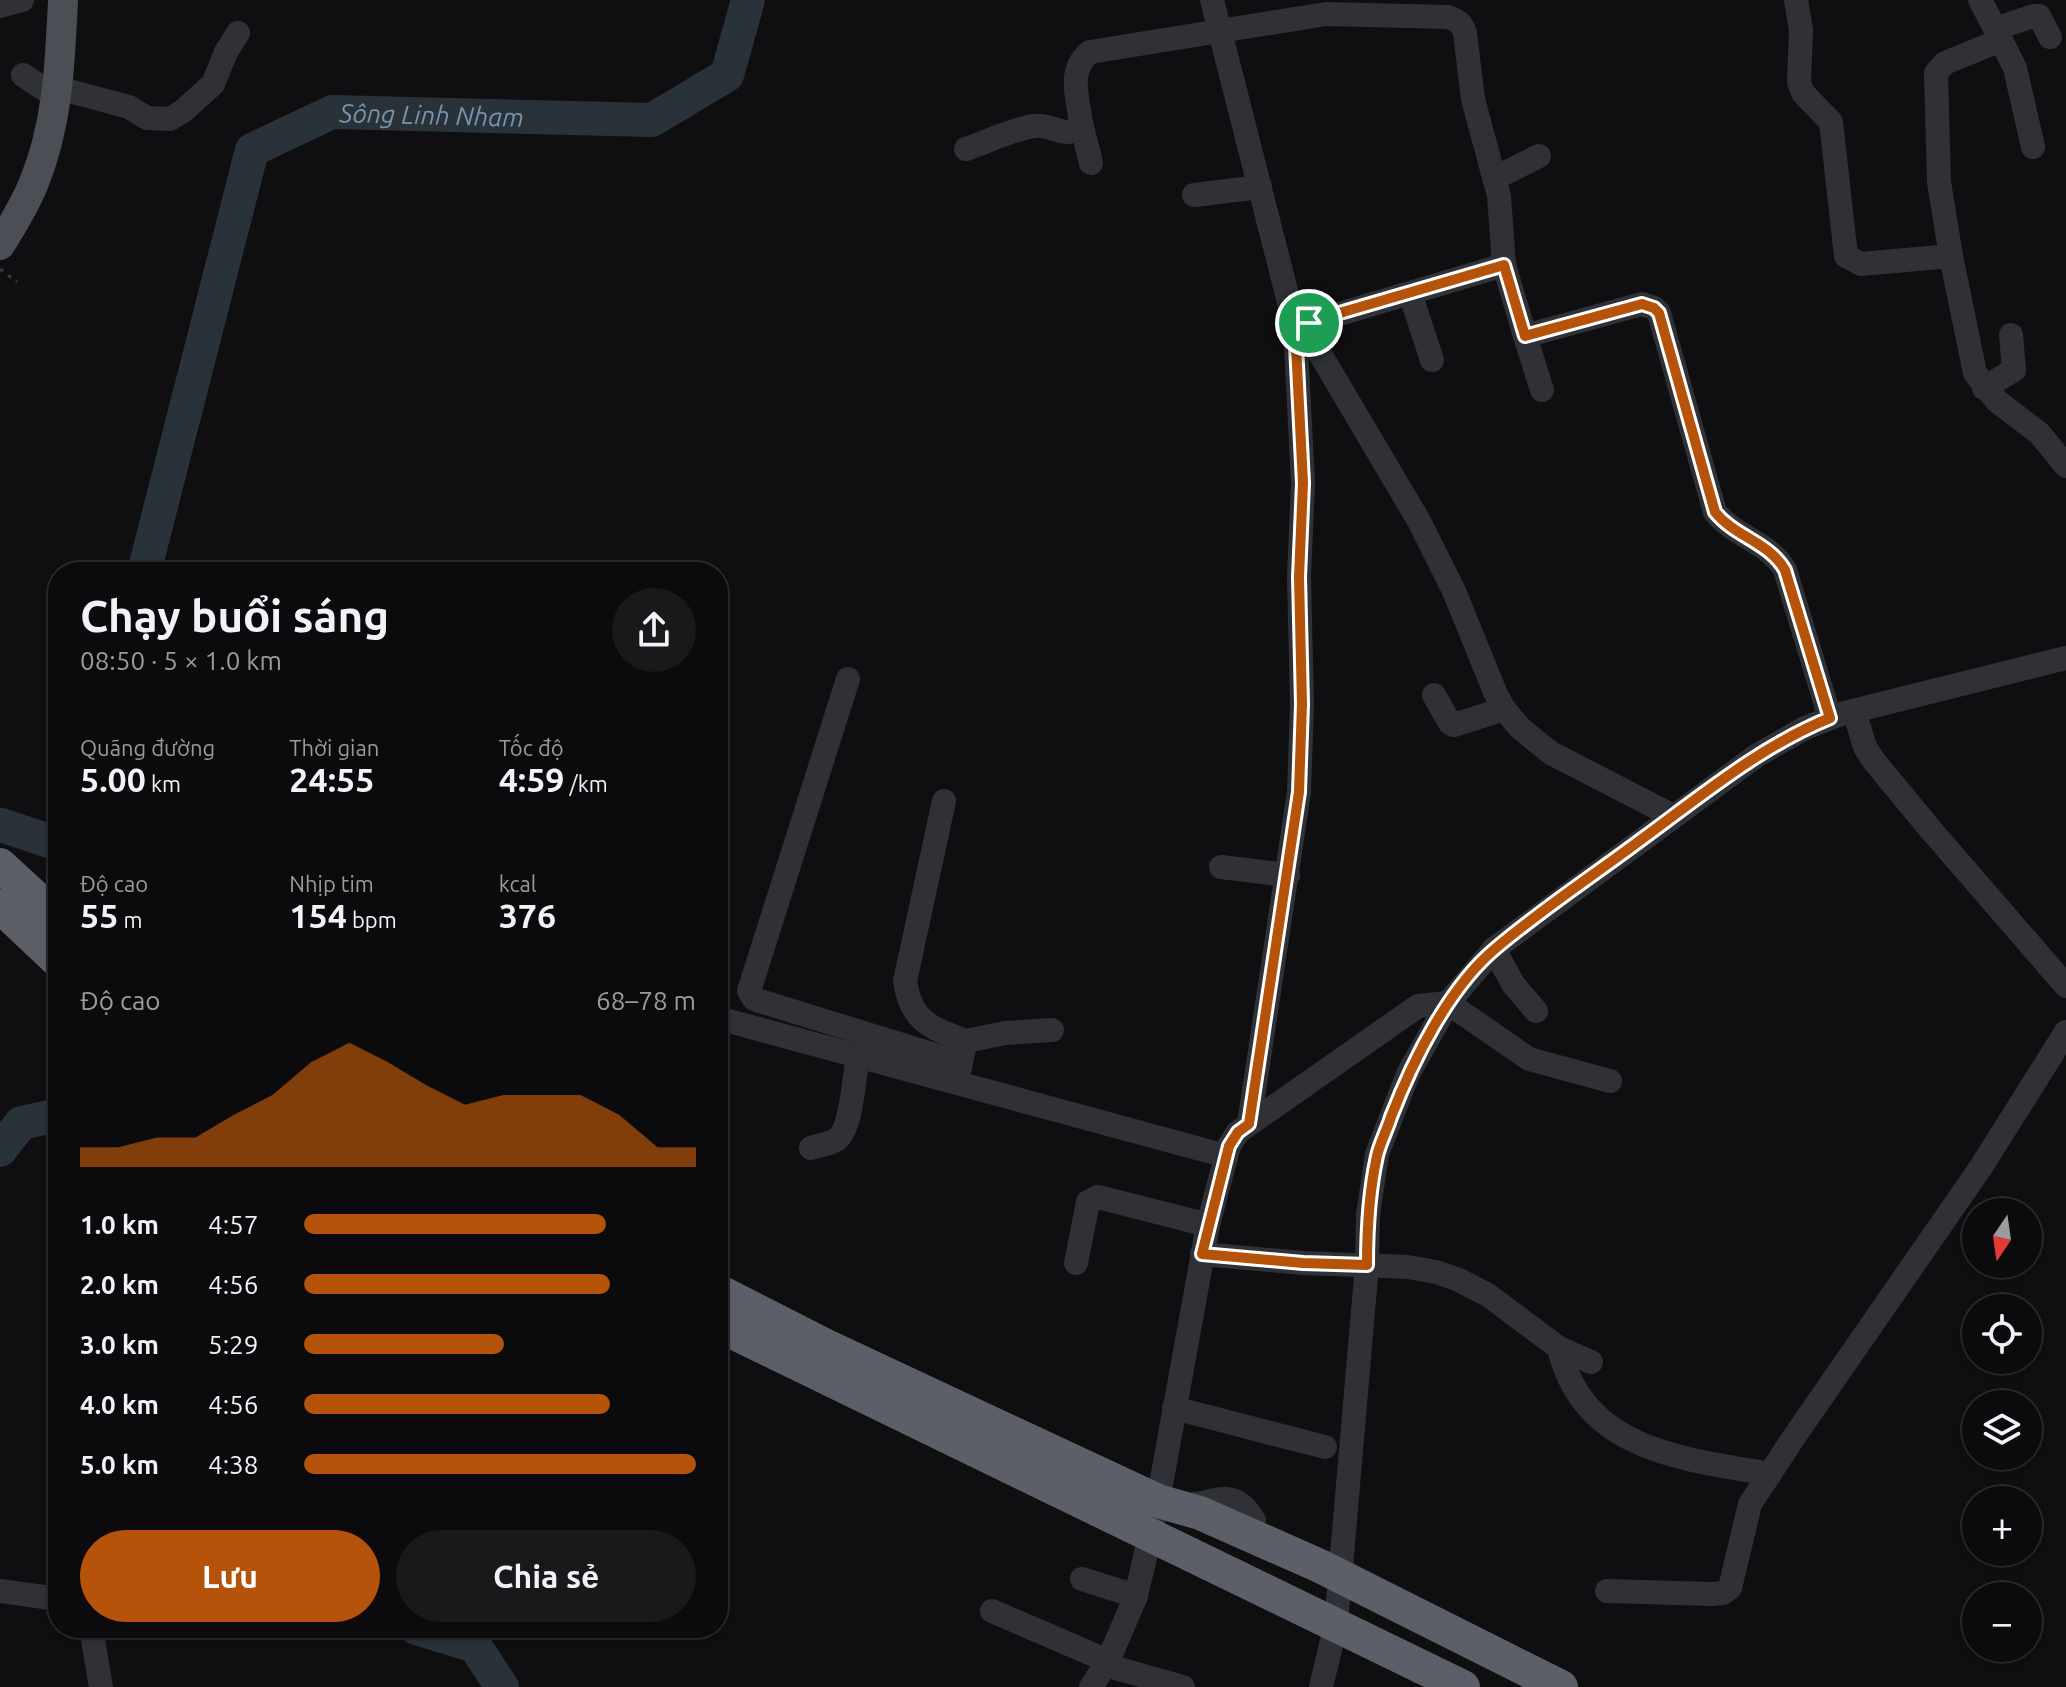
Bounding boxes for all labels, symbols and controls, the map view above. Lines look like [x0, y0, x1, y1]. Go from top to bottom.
water label: Sông Linh Nham [338, 98, 524, 131]
pin [1275, 289, 1343, 357]
icon: arrive [1287, 301, 1331, 345]
button: share [612, 588, 696, 672]
text: Chạy buổi sáng [80, 591, 389, 640]
text: 08:50 · 5 × 1.0 km [80, 646, 282, 675]
text: Quãng đường [80, 735, 215, 760]
text: Thời gian [289, 735, 379, 760]
text: Tốc độ [499, 735, 564, 760]
text: 5.00 [80, 760, 146, 798]
text: 24:55 [289, 760, 374, 798]
text: 4:59 [499, 760, 565, 798]
text: km [146, 771, 181, 796]
text: /km [565, 771, 608, 796]
text: Độ cao [80, 871, 148, 896]
text: Nhịp tim [289, 871, 374, 896]
text: kcal [499, 871, 537, 896]
text: 55 [80, 896, 118, 934]
text: 154 [289, 896, 347, 934]
text: 376 [499, 896, 556, 934]
text: m [118, 907, 142, 932]
text: bpm [347, 907, 397, 932]
text: Độ cao [80, 986, 160, 1015]
text: 68–78 m [596, 986, 696, 1015]
north arrow [1962, 1198, 2042, 1278]
map controls [1962, 1198, 2042, 1662]
text: 1.0 km [80, 1210, 159, 1239]
text: 4:57 [208, 1210, 258, 1239]
text: 2.0 km [80, 1270, 159, 1299]
text: 4:56 [208, 1270, 258, 1299]
button: locate [1962, 1294, 2042, 1374]
text: 3.0 km [80, 1330, 159, 1359]
text: 5:29 [208, 1330, 258, 1359]
text: 4.0 km [80, 1390, 159, 1419]
text: 4:56 [208, 1390, 258, 1419]
button: layers [1962, 1390, 2042, 1470]
text: 5.0 km [80, 1450, 159, 1479]
text: 4:38 [208, 1450, 258, 1479]
button: + [1962, 1486, 2042, 1566]
button: Lưu [80, 1530, 380, 1622]
button: Chia sẻ [396, 1530, 696, 1622]
button: − [1962, 1582, 2042, 1662]

